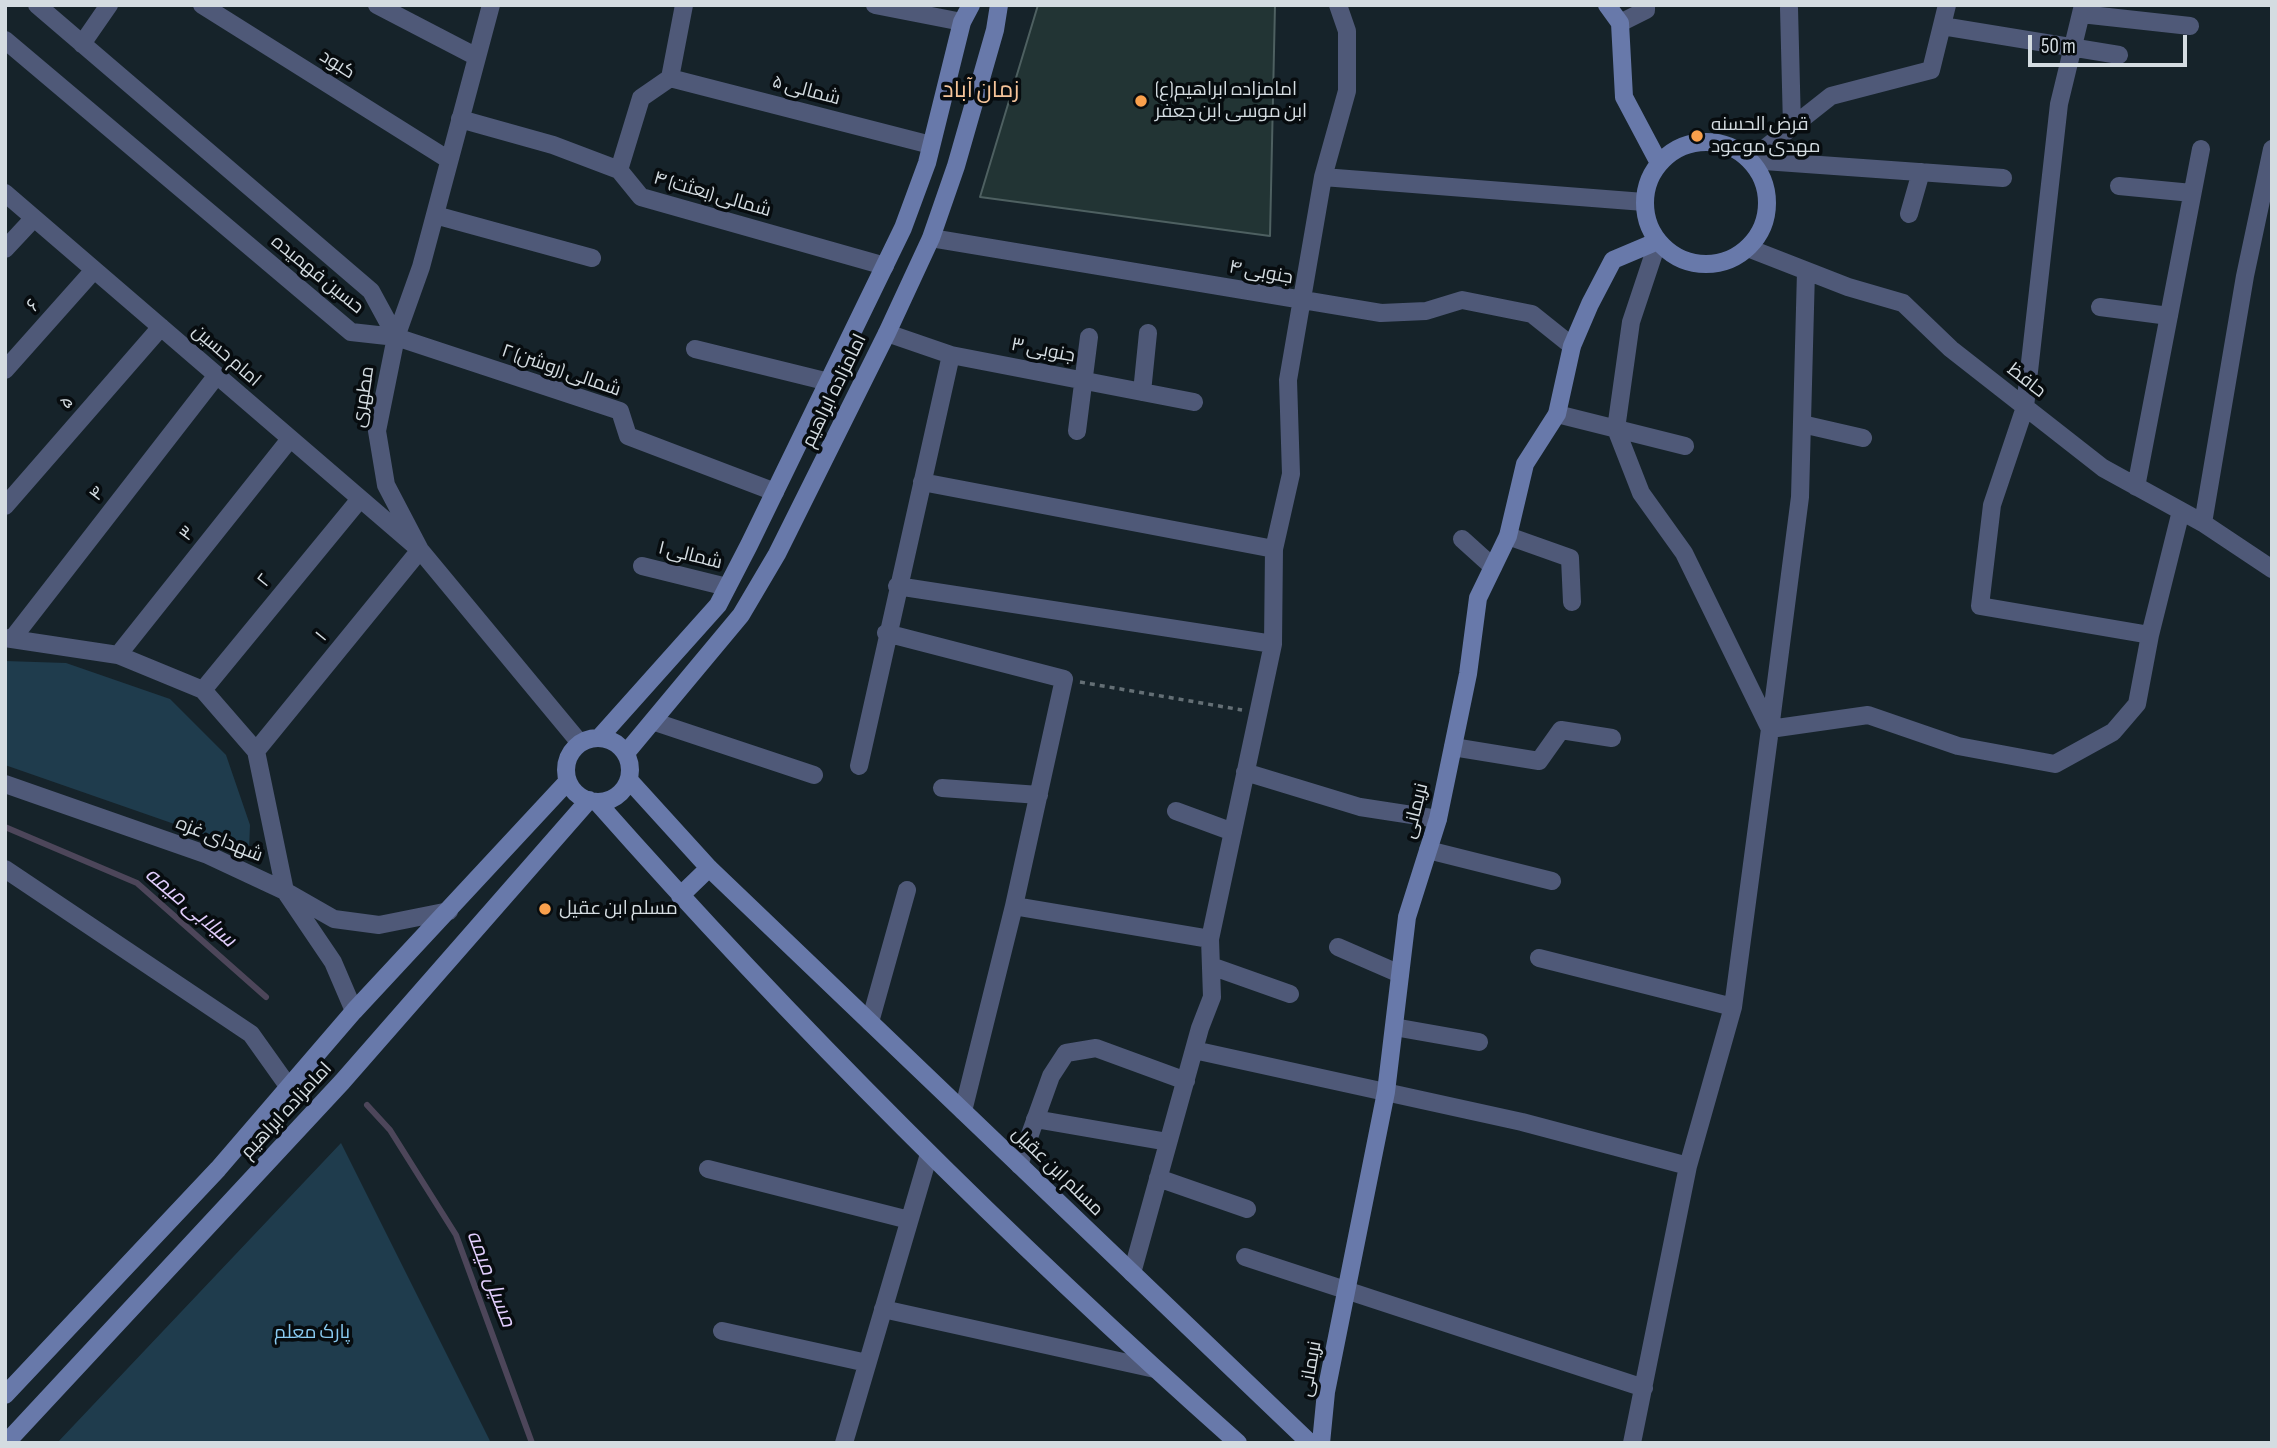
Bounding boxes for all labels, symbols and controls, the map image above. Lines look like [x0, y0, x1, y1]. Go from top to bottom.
scale bar [2032, 21, 2191, 65]
text: 50 m [2041, 34, 2076, 59]
street label: کبود [315, 45, 359, 85]
street label: ۵ شمالی [769, 71, 843, 111]
district label: زمان آباد [943, 77, 1019, 105]
place label: (ع)امامزاده ابراهیم ابن موسی ابن جعفر [1155, 79, 1307, 123]
marker: (ع)امامزاده ابراهیم ابن موسی ابن جعفر [1133, 93, 1149, 109]
place label: قرض الحسنه مهدی موعود [1711, 114, 1821, 158]
marker: قرض الحسنه مهدی موعود [1689, 128, 1705, 144]
street label: ۴ شمالی (بعثت) [651, 167, 773, 223]
street label: حسین فهمیده [266, 231, 368, 319]
street label: ۴ جنوبی [1227, 256, 1295, 290]
street label: ۶ [22, 295, 46, 317]
street label: امام حسین [187, 320, 265, 392]
street label: امامزاده ابراهیم [798, 331, 872, 451]
street label: ۳ جنوبی [1009, 334, 1077, 368]
street label: ۲ شمالی (روشن) [498, 340, 624, 402]
street label: حافظ [2002, 359, 2050, 403]
street label: مطهری [348, 365, 380, 429]
street label: ۵ [55, 392, 79, 414]
street label: ۴ [85, 482, 111, 506]
street label: ۳ [175, 522, 201, 546]
street label: ۱ شمالی [656, 537, 724, 575]
street label: ۲ [253, 570, 277, 592]
street label: ۱ [311, 628, 333, 646]
street label: نریمانی [1398, 781, 1434, 841]
street label: شهدای غزه [172, 812, 266, 868]
water label: سیلابی میمه [139, 863, 241, 953]
place label: مسلم ابن عقیل [559, 898, 678, 920]
marker: مسلم ابن عقیل [537, 901, 553, 917]
street label: امامزاده ابراهیم [237, 1058, 337, 1164]
street label: مسلم ابن عقیل [1006, 1123, 1108, 1221]
water label: مسیل میمه [460, 1227, 520, 1331]
park label: پارک معلم [274, 1322, 350, 1344]
street label: نریمانی [1295, 1339, 1327, 1399]

